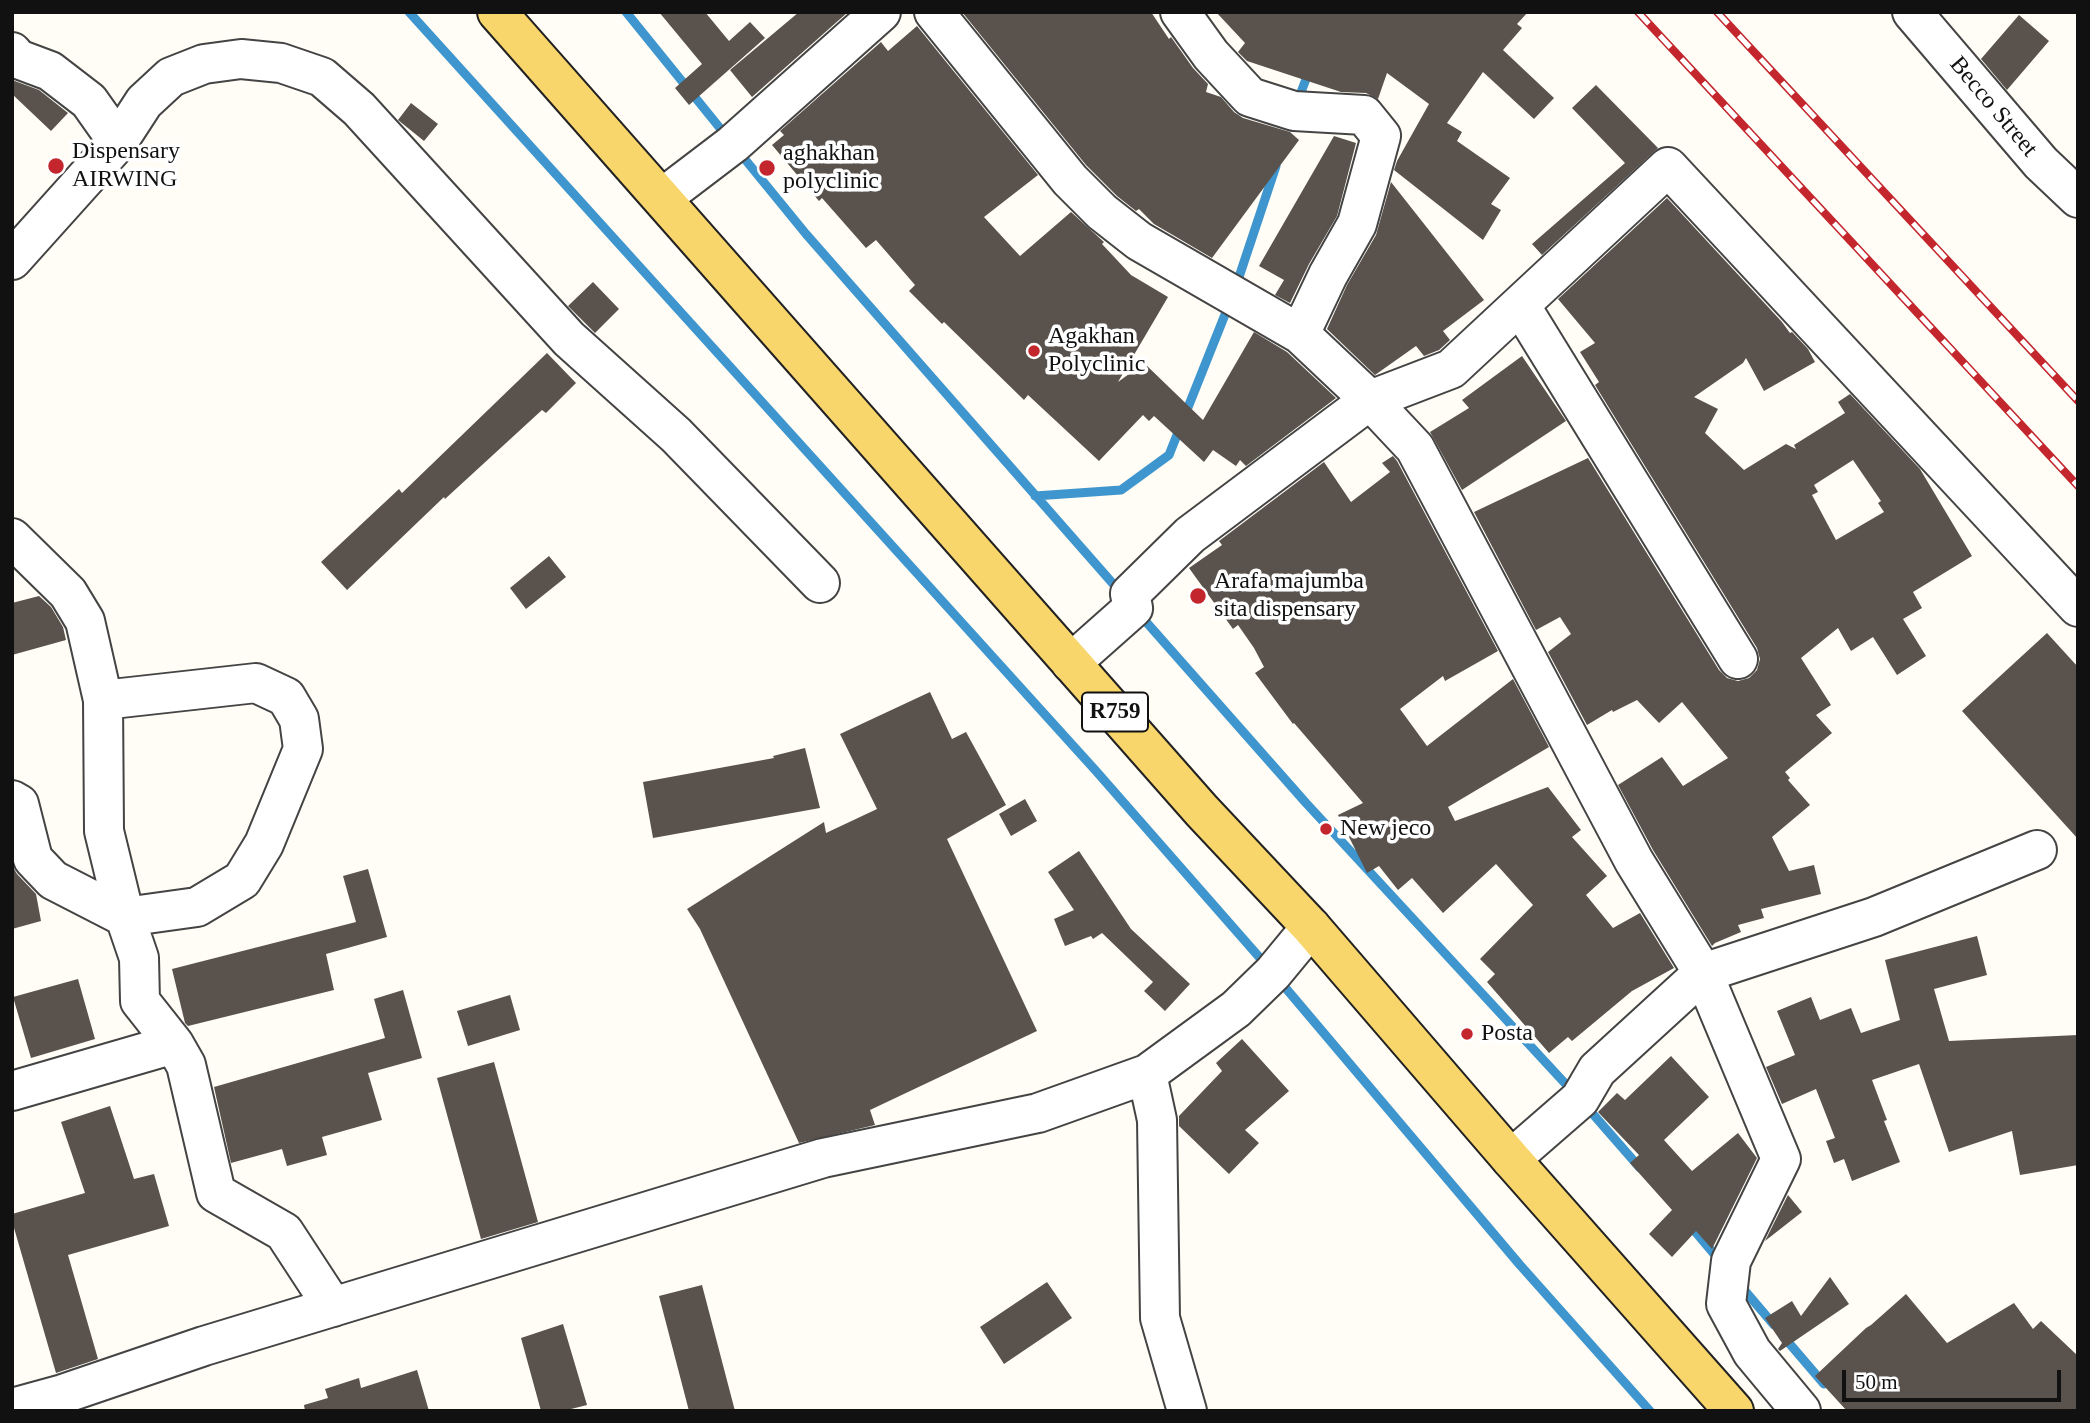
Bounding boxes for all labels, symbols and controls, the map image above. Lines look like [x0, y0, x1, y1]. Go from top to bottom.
street label: Becco Street [1943, 51, 2043, 163]
place label: Dispensary AIRWING [72, 138, 180, 194]
place label: aghakhan polyclinic [783, 140, 879, 196]
marker: Dispensary AIRWING [46, 156, 66, 176]
marker: aghakhan polyclinic [757, 158, 777, 178]
place label: Agakhan Polyclinic [1048, 323, 1145, 379]
marker: Agakhan Polyclinic [1026, 343, 1042, 359]
place label: Arafa majumba sita dispensary [1214, 568, 1364, 624]
marker: Arafa majumba sita dispensary [1188, 586, 1208, 606]
road number: R759 [1082, 692, 1148, 732]
place label: New jeco [1340, 815, 1431, 843]
marker: New jeco [1318, 821, 1334, 837]
place label: Posta [1481, 1020, 1533, 1048]
marker: Posta [1459, 1026, 1475, 1042]
scale bar [1845, 1356, 2064, 1400]
text: 50 m [1855, 1370, 1898, 1394]

